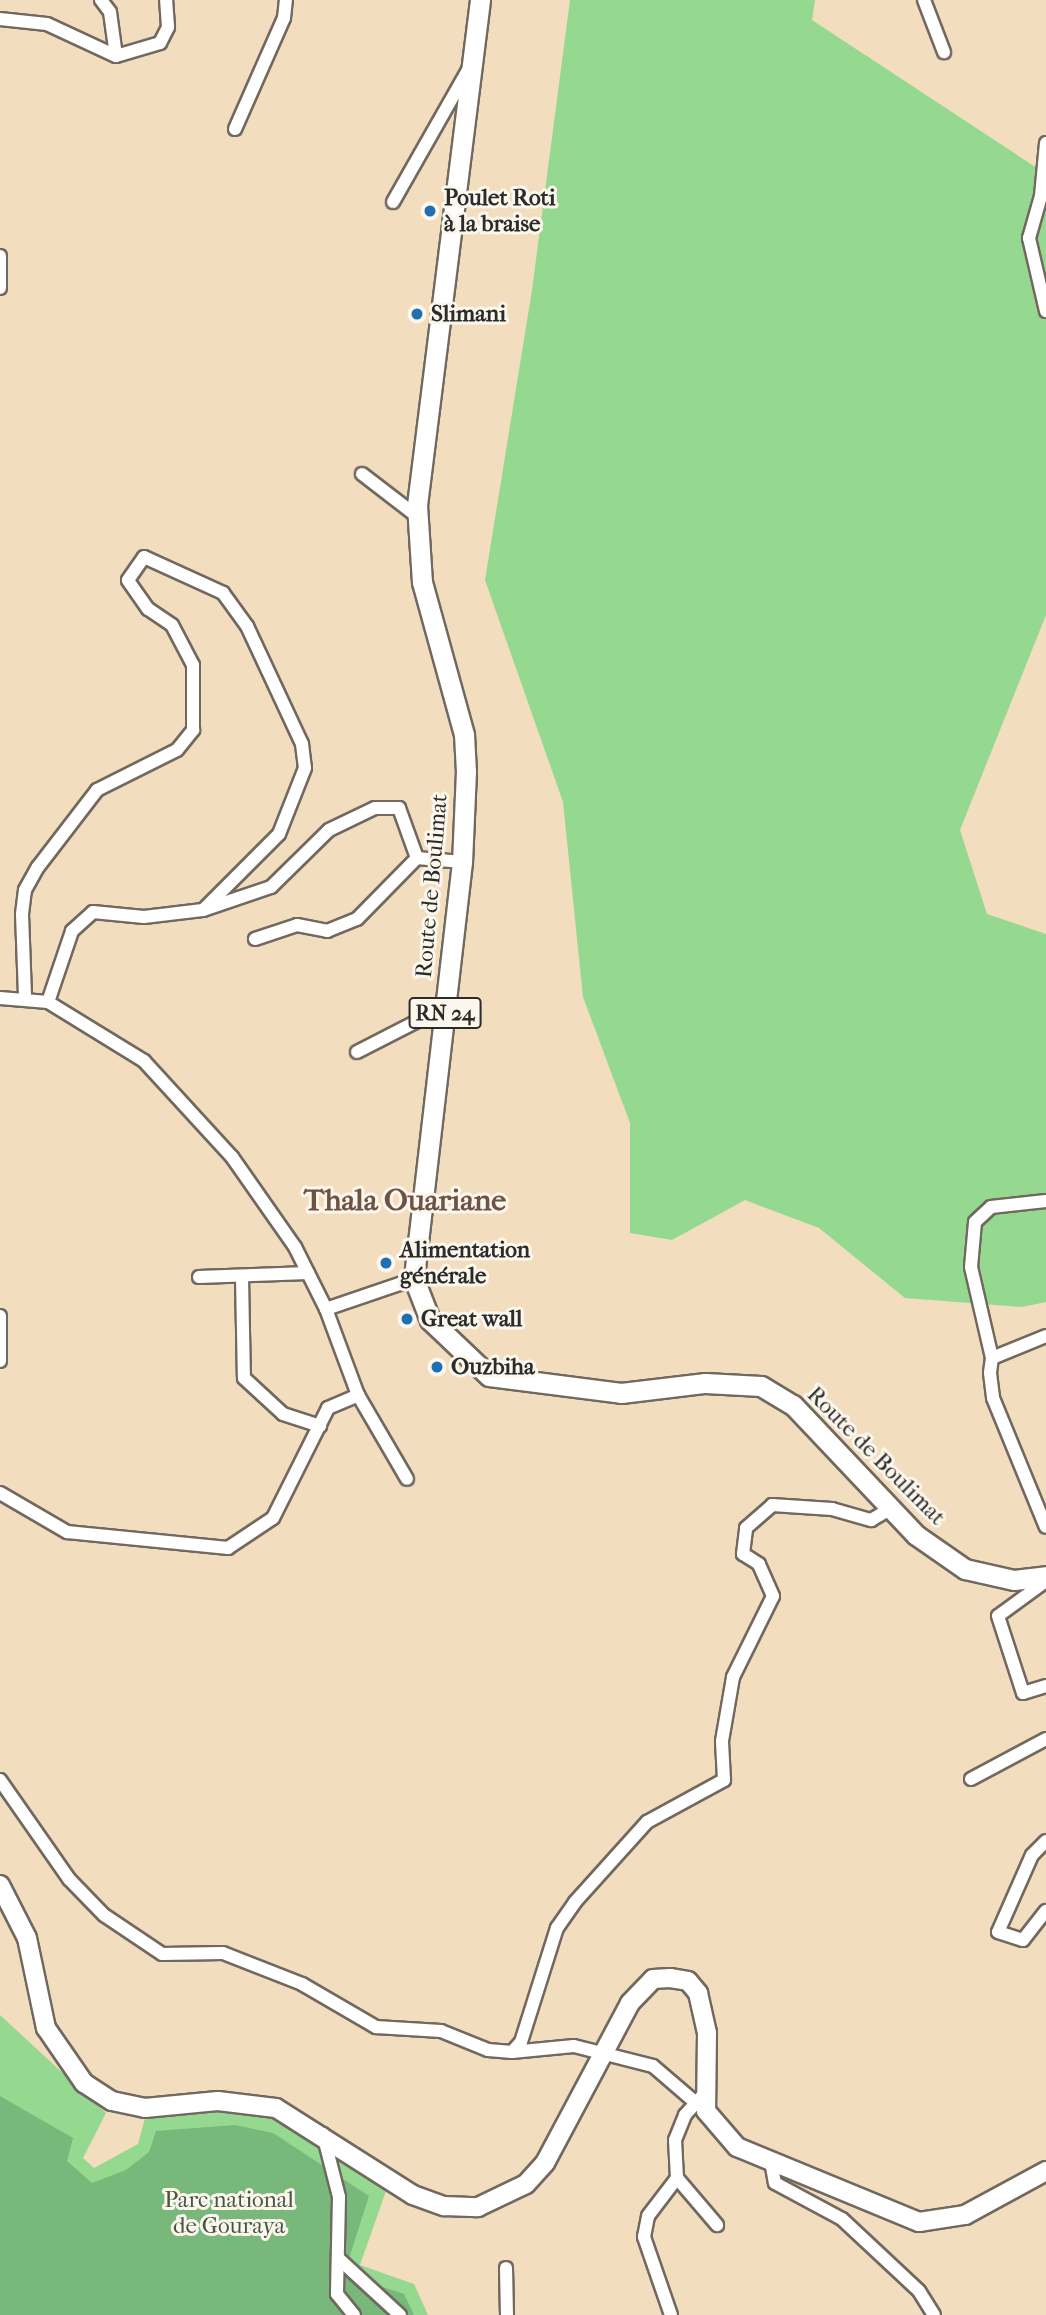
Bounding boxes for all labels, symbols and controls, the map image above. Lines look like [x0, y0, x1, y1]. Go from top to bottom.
place label: Poulet Roti à la braise [444, 184, 555, 238]
marker: Poulet Roti à la braise [422, 203, 438, 219]
place label: Slimani [431, 300, 506, 328]
marker: Slimani [409, 306, 425, 322]
street label: Route de Boulimat [410, 793, 454, 979]
road number: RN 24 [408, 996, 482, 1030]
district label: Thala Ouariane [304, 1183, 506, 1219]
place label: Alimentation générale [400, 1236, 530, 1290]
marker: Alimentation générale [378, 1255, 394, 1271]
place label: Great wall [421, 1305, 522, 1333]
marker: Great wall [399, 1311, 415, 1327]
place label: Ouzbiha [451, 1353, 535, 1381]
marker: Ouzbiha [429, 1359, 445, 1375]
street label: Route de Boulimat [801, 1381, 951, 1531]
park label: Parc national de Gouraya [164, 2186, 294, 2240]

